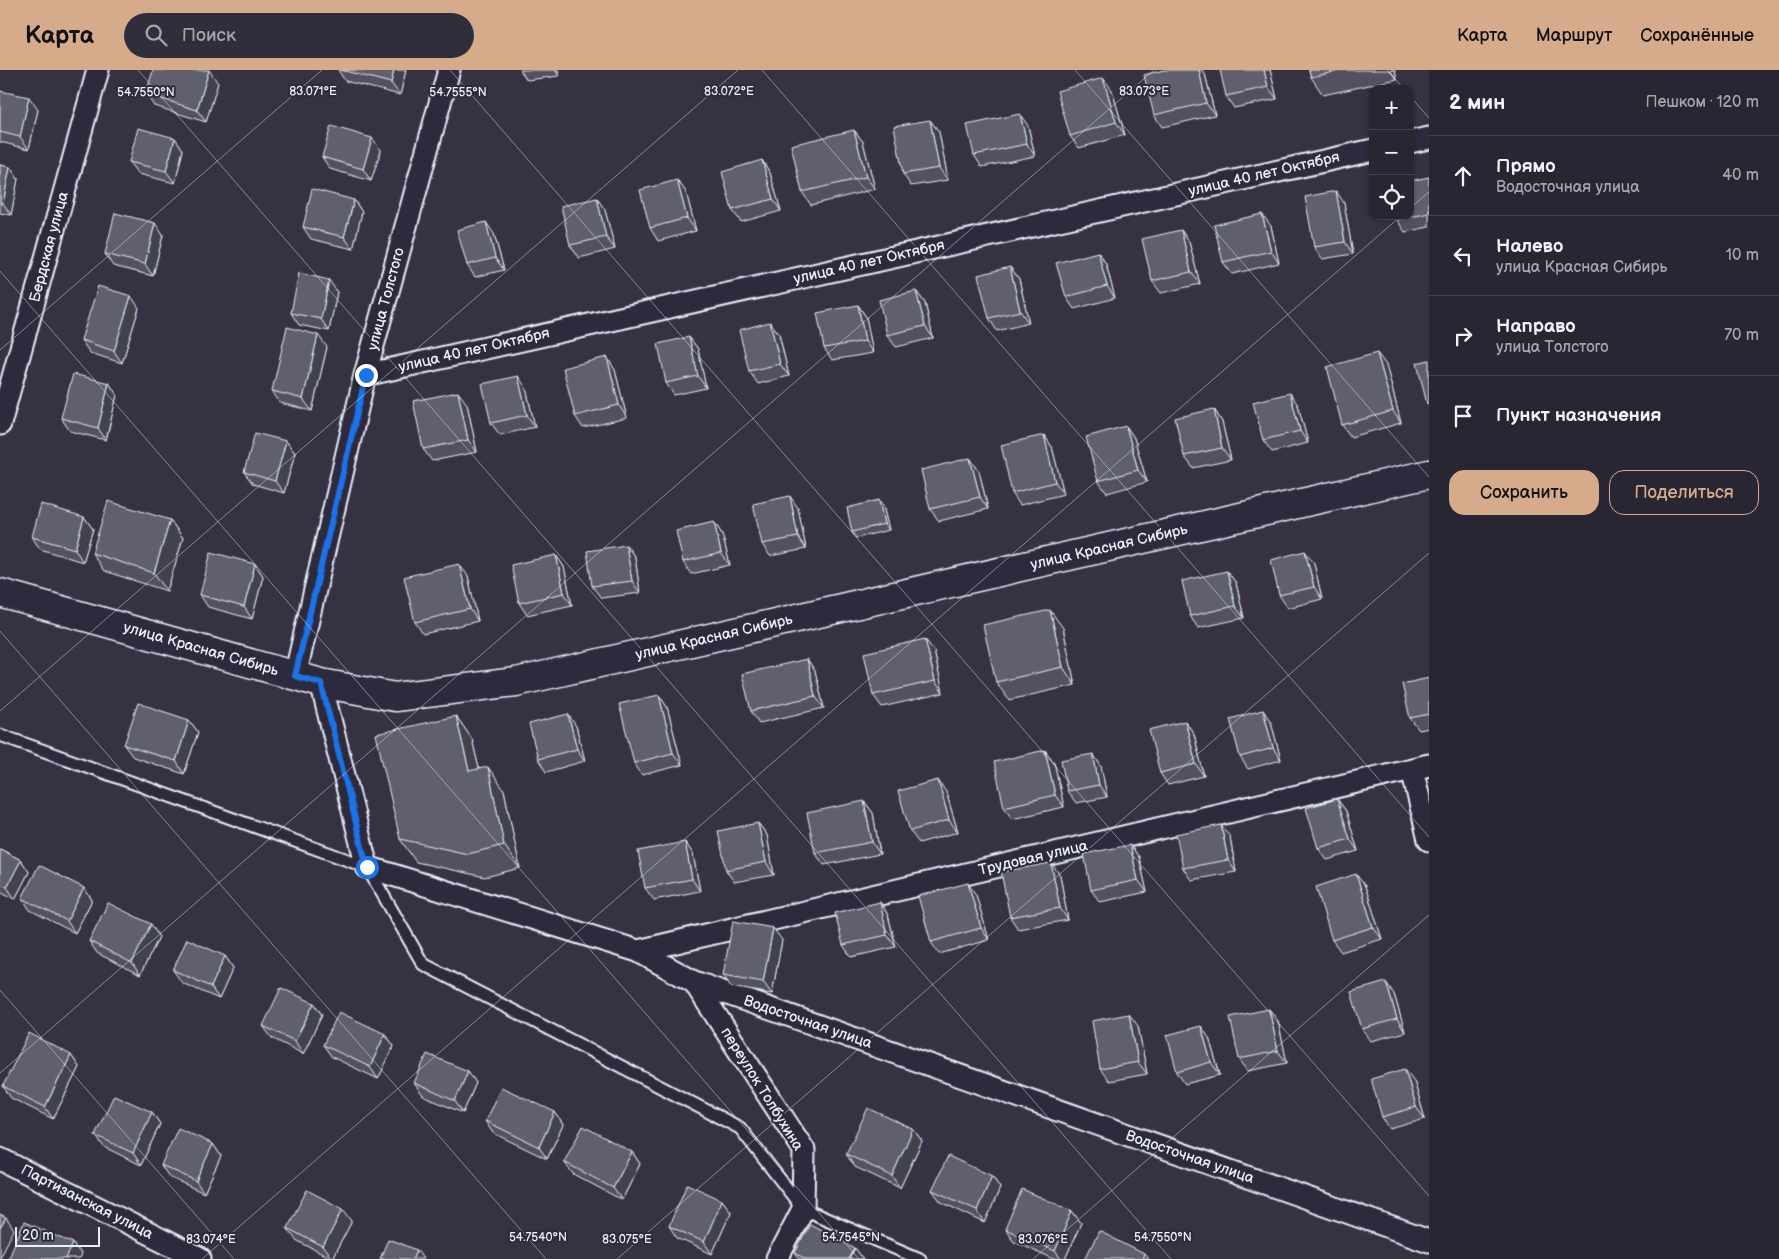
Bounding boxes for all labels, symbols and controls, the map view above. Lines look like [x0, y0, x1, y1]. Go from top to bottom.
search box [124, 13, 474, 58]
text: Карта [25, 21, 94, 50]
icon: search [142, 21, 170, 49]
text: Поиск [182, 24, 236, 47]
text: Карта [1457, 25, 1508, 46]
text: Маршрут [1536, 25, 1612, 46]
text: Сохранённые [1640, 25, 1754, 46]
text: 83.071°E [289, 84, 337, 99]
text: 83.072°E [704, 84, 754, 99]
text: 83.073°E [1119, 84, 1169, 99]
text: 54.7550°N [117, 85, 175, 100]
text: 54.7555°N [429, 85, 487, 100]
map controls [1369, 85, 1414, 220]
button: + [1369, 85, 1414, 130]
text: 2 мин [1449, 90, 1505, 115]
text: Пешком · 120 m [1646, 93, 1759, 112]
button: − [1369, 130, 1414, 175]
street label: улица 40 лет Октября [1187, 147, 1341, 201]
text: Прямо [1496, 155, 1556, 178]
icon: ahead [1449, 162, 1477, 190]
text: 40 m [1722, 166, 1759, 185]
button: locate [1369, 175, 1414, 220]
text: Водосточная улица [1496, 178, 1640, 197]
street label: Бердская улица [25, 189, 73, 304]
street label: улица 40 лет Октября [792, 235, 946, 289]
text: Налево [1496, 235, 1563, 258]
icon: left [1449, 242, 1477, 270]
street label: улица Толстого [363, 245, 409, 352]
text: 10 m [1726, 246, 1759, 265]
text: улица Красная Сибирь [1496, 258, 1667, 277]
text: Направо [1496, 315, 1576, 338]
icon: right [1449, 322, 1477, 350]
street label: улица 40 лет Октября [397, 323, 551, 377]
text: 70 m [1724, 326, 1759, 345]
text: улица Толстого [1496, 338, 1609, 357]
route end [355, 364, 378, 387]
icon: arrive [1449, 402, 1477, 430]
text: Пункт назначения [1496, 404, 1661, 427]
button: Сохранить [1449, 470, 1599, 515]
button: Поделиться [1609, 470, 1759, 515]
street label: улица Красная Сибирь [1029, 520, 1190, 574]
street label: улица Красная Сибирь [634, 610, 795, 664]
street label: улица Красная Сибирь [121, 618, 281, 680]
street label: Трудовая улица [976, 836, 1090, 880]
route start [356, 856, 379, 879]
street label: Водосточная улица [741, 991, 875, 1053]
street label: переулок Толбухина [716, 1024, 808, 1154]
street label: Водосточная улица [1123, 1126, 1257, 1188]
street label: Партизанская улица [18, 1160, 156, 1244]
scale bar [15, 1224, 100, 1247]
text: 20 m [22, 1227, 54, 1244]
text: 54.7540°N [509, 1230, 567, 1245]
text: 54.7545°N [822, 1230, 880, 1245]
text: 54.7550°N [1134, 1230, 1192, 1245]
text: 83.074°E [186, 1232, 236, 1247]
text: 83.075°E [602, 1232, 652, 1247]
text: 83.076°E [1018, 1232, 1068, 1247]

